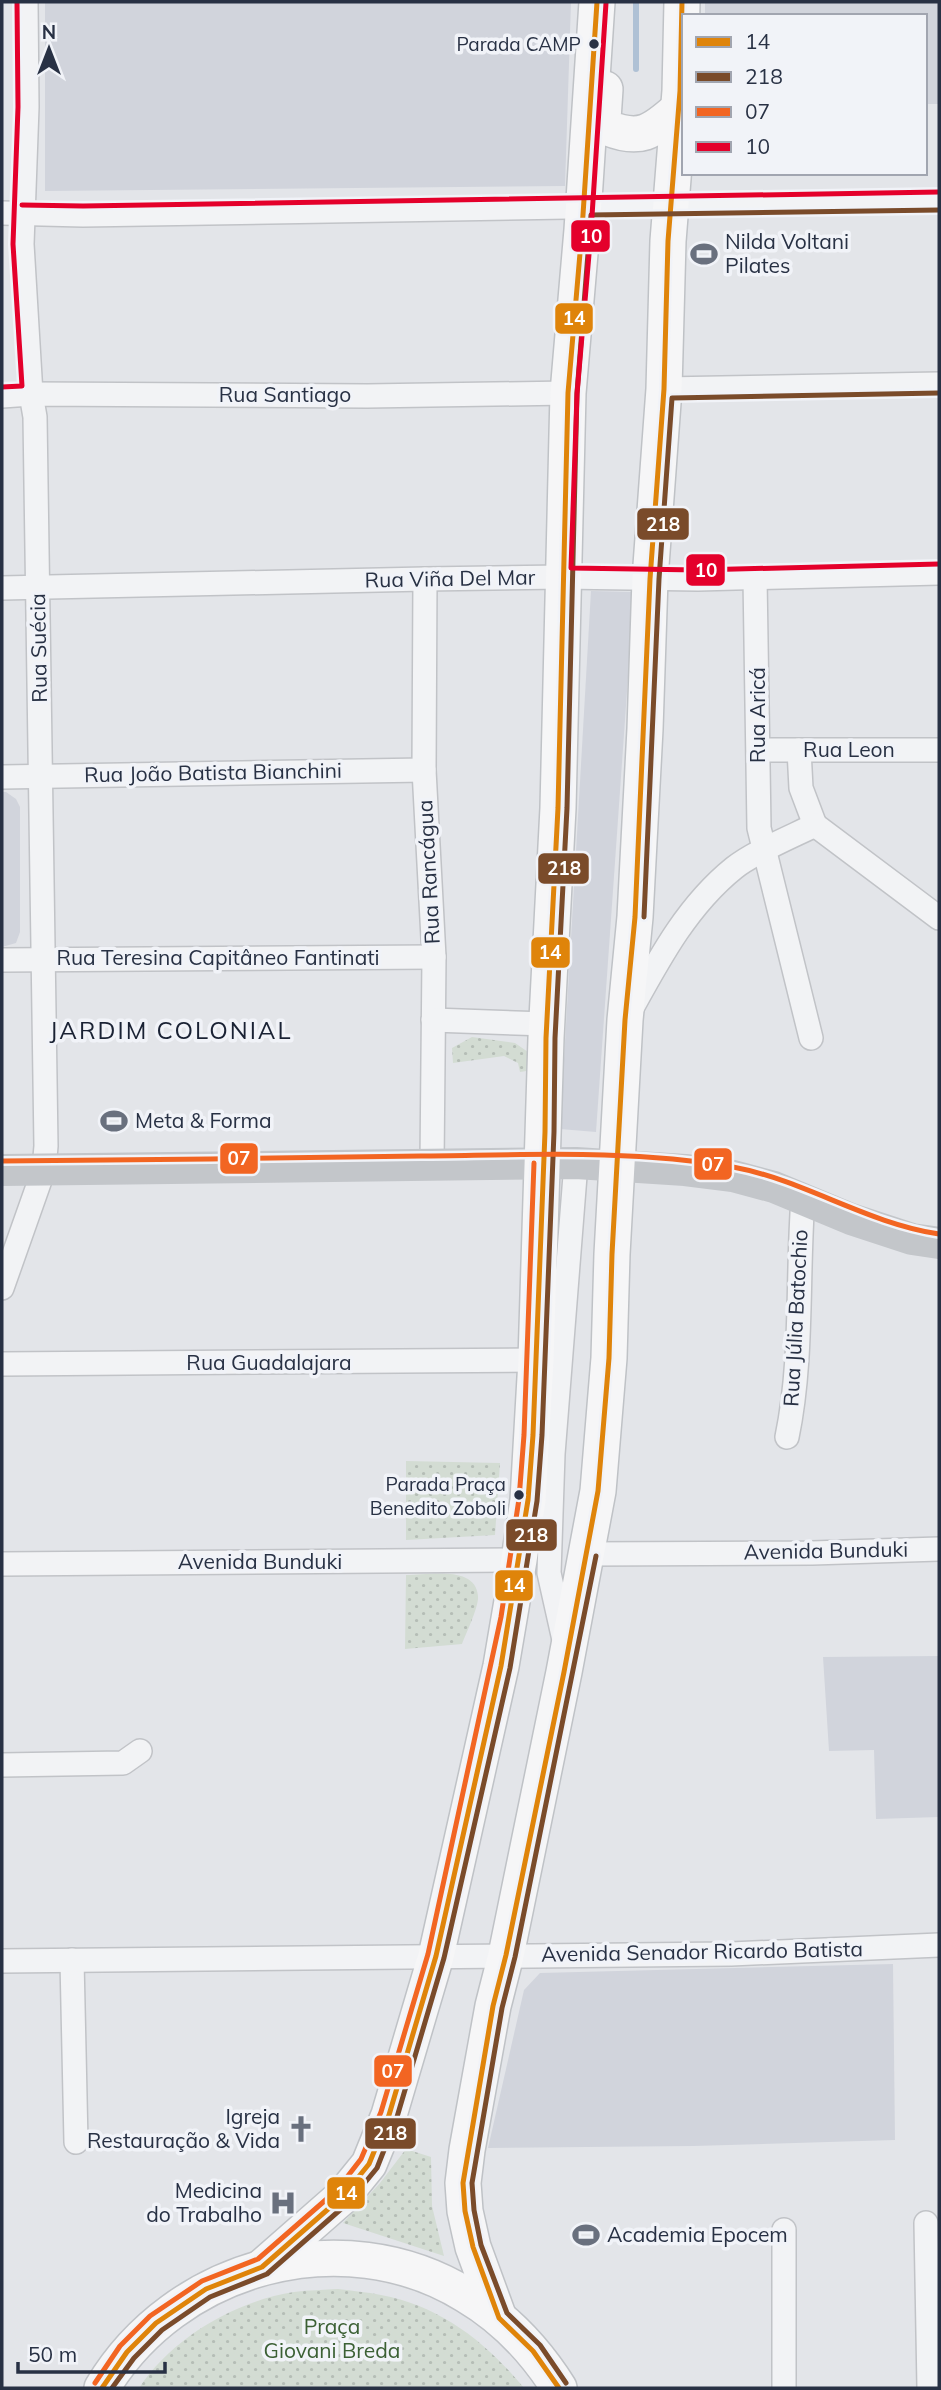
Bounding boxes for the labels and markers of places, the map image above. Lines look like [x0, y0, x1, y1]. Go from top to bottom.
place label: Parada CAMP [456, 32, 581, 56]
marker: Parada CAMP [587, 37, 601, 51]
place label: Nilda Voltani Pilates [725, 228, 849, 278]
sports icon: Nilda Voltani Pilates [689, 239, 719, 269]
sports icon: Meta & Forma [99, 1106, 129, 1136]
place label: Meta & Forma [135, 1107, 272, 1133]
place label: Parada Praça Benedito Zoboli [370, 1472, 506, 1520]
marker: Parada Praça Benedito Zoboli [512, 1488, 526, 1502]
place label: Igreja Restauração & Vida [87, 2103, 280, 2153]
church icon: Igreja Restauração & Vida [286, 2114, 316, 2144]
place label: Medicina do Trabalho [146, 2177, 262, 2227]
hospital icon: Medicina do Trabalho [268, 2188, 298, 2218]
sports icon: Academia Epocem [571, 2220, 601, 2250]
place label: Academia Epocem [607, 2221, 788, 2247]

